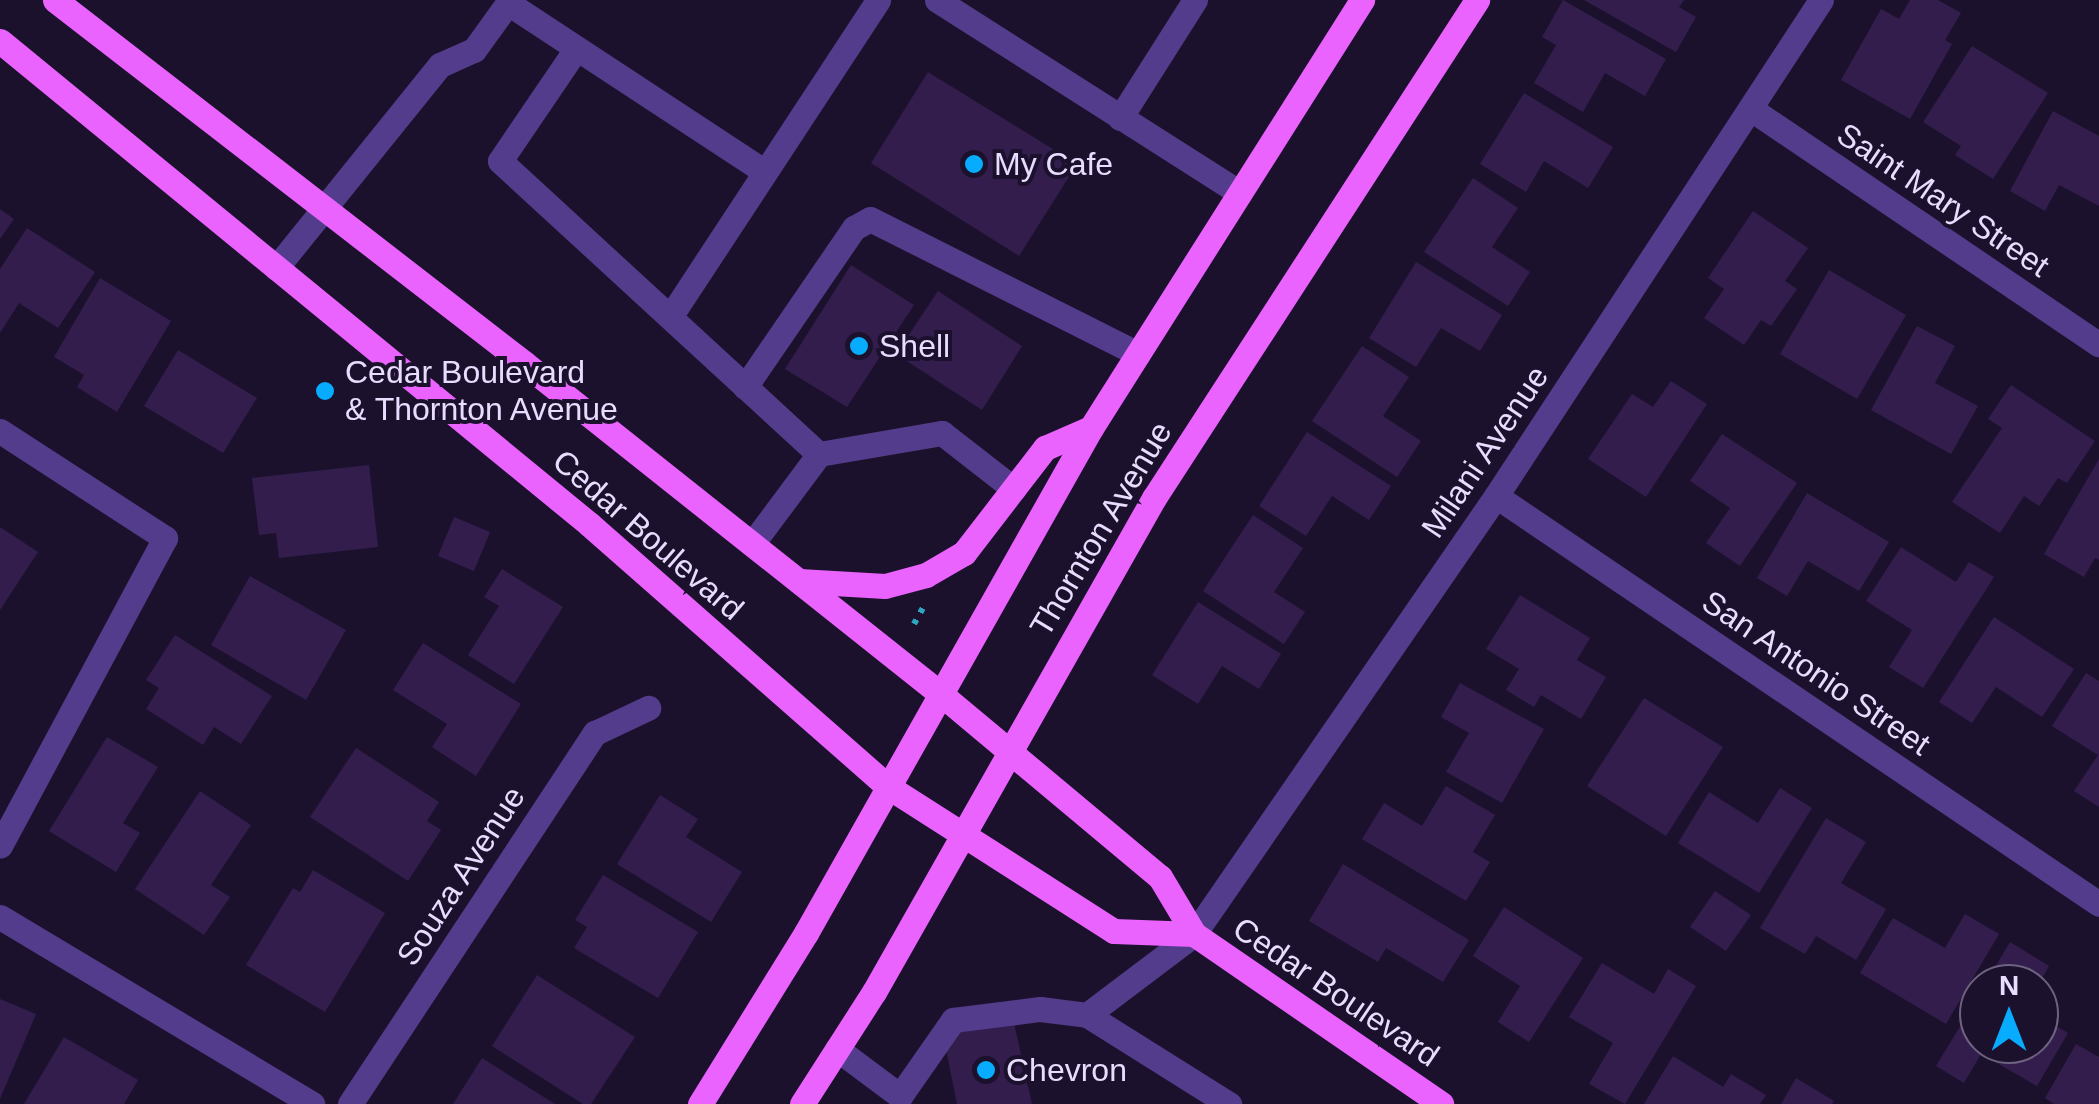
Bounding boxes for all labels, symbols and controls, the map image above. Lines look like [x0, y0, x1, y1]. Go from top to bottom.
street label: Saint Mary Street [1830, 115, 2056, 285]
place label: My Cafe [994, 145, 1113, 183]
marker: My Cafe [963, 153, 985, 175]
place label: Shell [879, 327, 950, 365]
marker: Shell [848, 335, 870, 357]
place label: Cedar Boulevard & Thornton Avenue [345, 354, 620, 429]
street label: Milani Avenue [1413, 358, 1557, 546]
marker: Cedar Boulevard & Thornton Avenue [314, 380, 336, 402]
street label: Thornton Avenue [1021, 414, 1181, 644]
street label: Cedar Boulevard [545, 442, 751, 628]
street label: San Antonio Street [1694, 582, 1938, 764]
street label: Souza Avenue [388, 778, 534, 974]
street label: Cedar Boulevard [1226, 909, 1446, 1075]
north arrow [1959, 964, 2059, 1064]
text: N [1999, 970, 2019, 1001]
place label: Chevron [1006, 1051, 1127, 1089]
marker: Chevron [975, 1059, 997, 1081]

